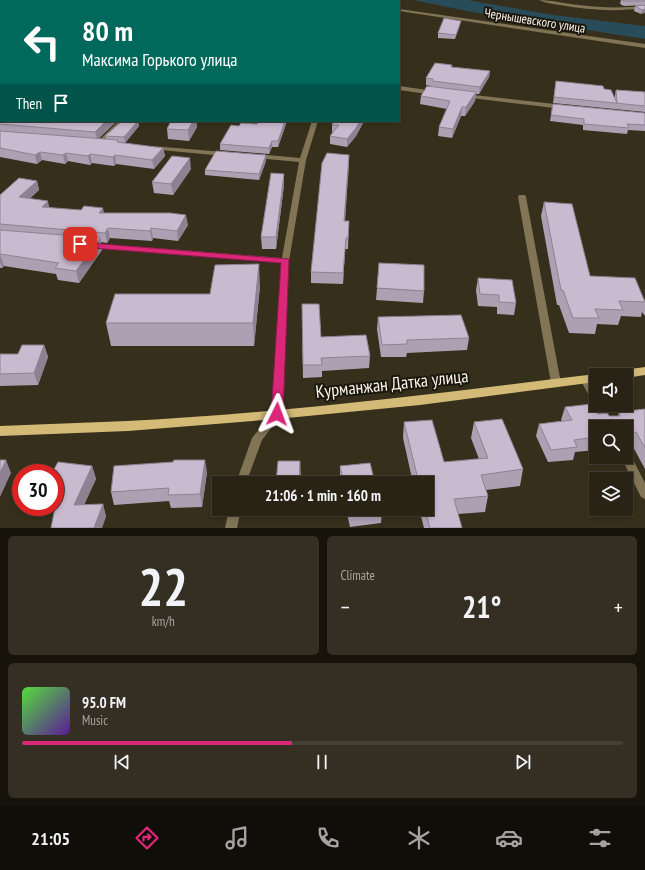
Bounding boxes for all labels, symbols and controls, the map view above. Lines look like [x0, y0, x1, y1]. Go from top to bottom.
street label: Чернышевского улица [483, 4, 587, 37]
text: 80 m [82, 12, 133, 49]
icon: left [16, 16, 68, 68]
text: Максима Горького улица [82, 48, 238, 71]
icon: arrive [50, 92, 72, 114]
text: Then [16, 94, 42, 113]
pin [63, 227, 97, 261]
icon: arrive [69, 233, 91, 255]
street label: Курманжан Датка улица [314, 364, 469, 403]
map controls [589, 368, 633, 516]
button: sound [589, 368, 633, 412]
position arrow [256, 393, 298, 435]
button: search [589, 420, 633, 464]
speed limit sign: 30 [12, 464, 64, 516]
button: layers [589, 472, 633, 516]
text: 21:06 · 1 min · 160 m [265, 486, 381, 505]
text: 22 [138, 553, 188, 620]
text: Climate [341, 567, 375, 584]
text: 21° [462, 587, 502, 626]
text: − [341, 593, 350, 621]
text: + [614, 593, 623, 621]
text: km/h [152, 613, 175, 630]
text: 95.0 FM [82, 693, 126, 712]
text: Music [82, 712, 108, 729]
icon: previous [111, 751, 133, 773]
icon: pause [311, 751, 333, 773]
icon: next [512, 751, 534, 773]
icon: directions [133, 824, 161, 852]
icon: music [223, 824, 251, 852]
icon: phone [314, 824, 342, 852]
icon: climate [405, 824, 433, 852]
icon: car [495, 824, 523, 852]
icon: filters [586, 824, 614, 852]
text: 21:05 [31, 827, 70, 850]

